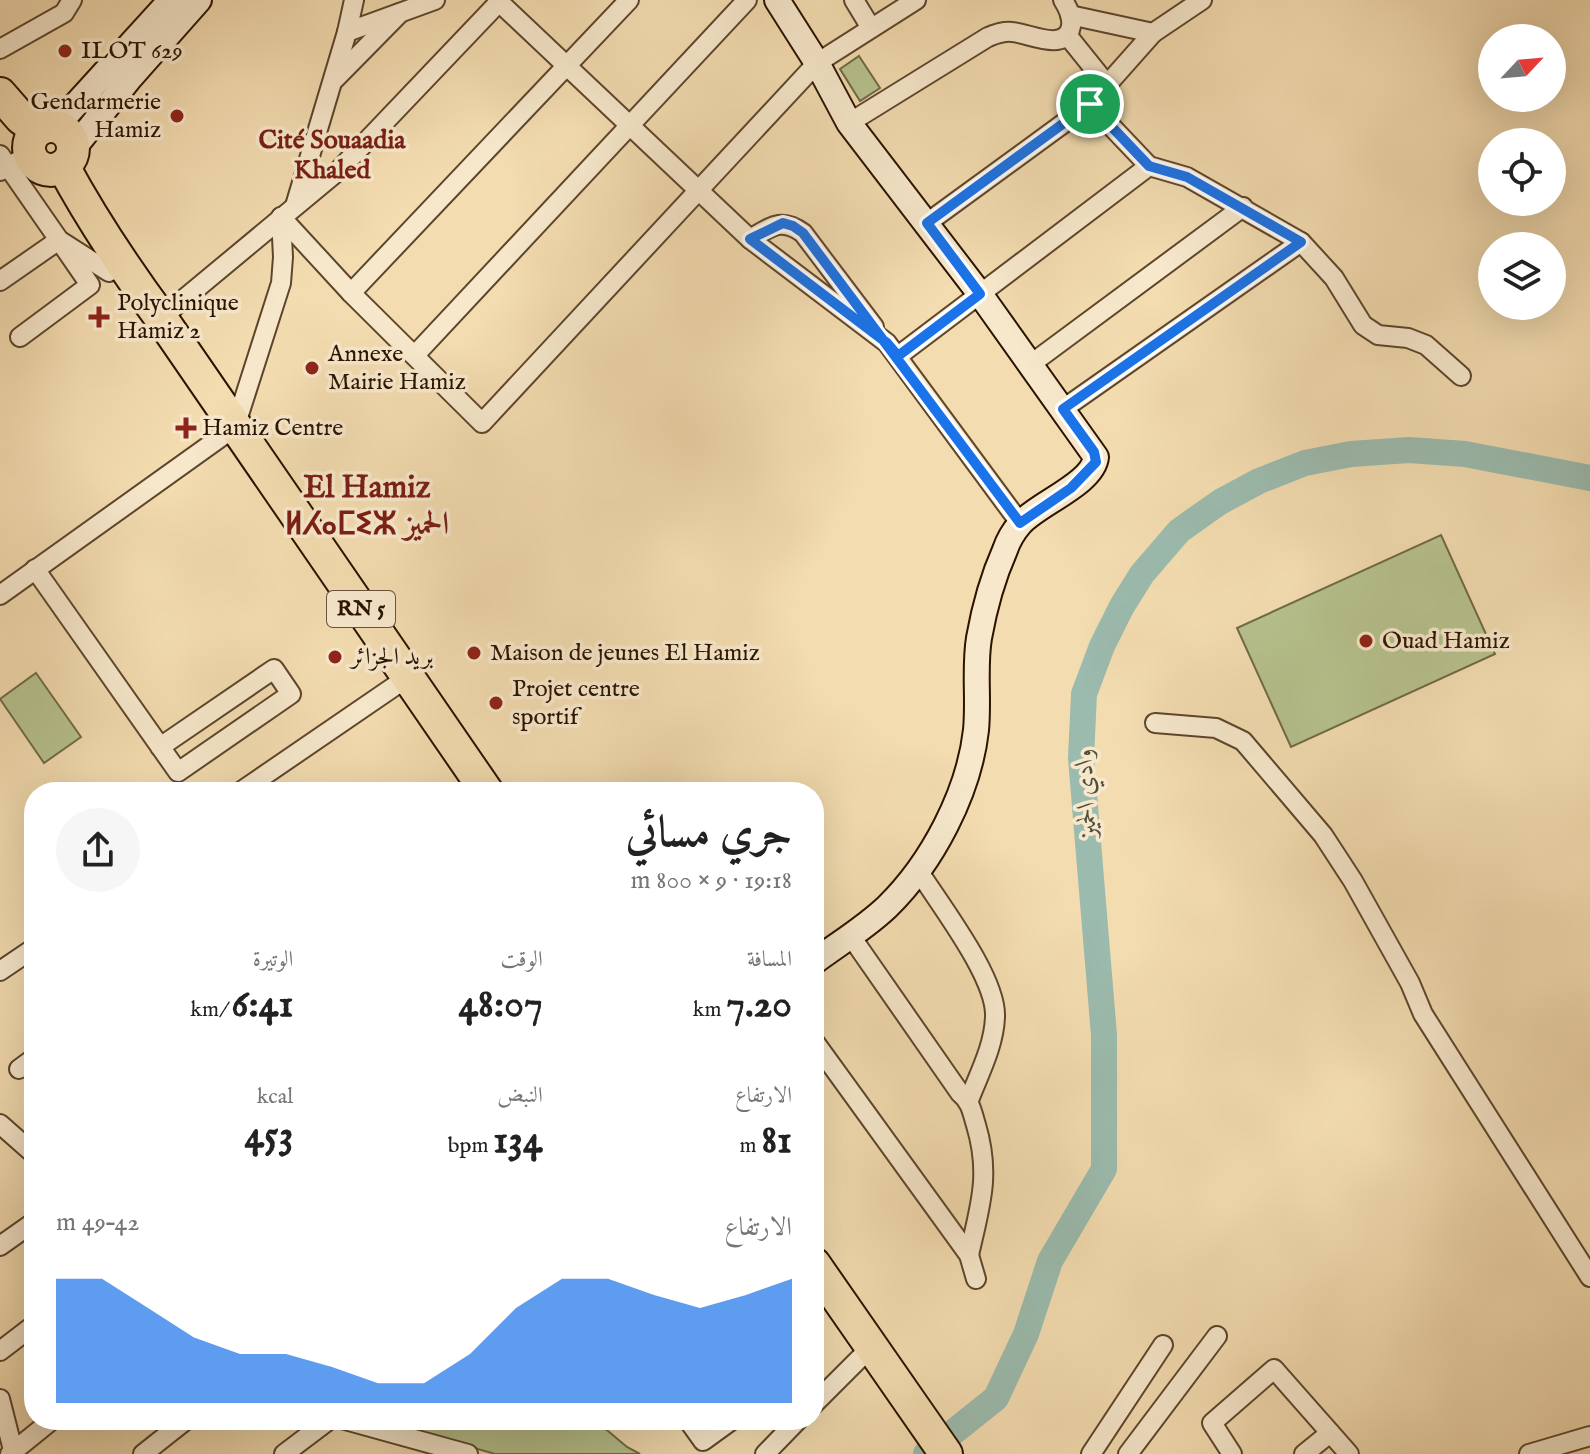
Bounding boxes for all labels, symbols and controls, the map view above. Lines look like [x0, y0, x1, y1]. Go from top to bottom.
north arrow [1478, 24, 1566, 112]
map controls [1478, 24, 1566, 320]
place label: ILOT 629 [81, 36, 183, 67]
marker: ILOT 629 [56, 42, 74, 60]
pin [1056, 70, 1124, 138]
icon: arrive [1068, 82, 1112, 126]
place label: Gendarmerie Hamiz [31, 87, 161, 146]
marker: Gendarmerie Hamiz [168, 107, 186, 125]
district label: Cité Souaadia Khaled [258, 124, 406, 187]
button: locate [1478, 128, 1566, 216]
button: layers [1478, 232, 1566, 320]
place label: Polyclinique Hamiz 2 [117, 288, 239, 347]
marker: Polyclinique Hamiz 2 [88, 306, 110, 328]
place label: Annexe Mairie Hamiz [327, 339, 466, 398]
marker: Annexe Mairie Hamiz [303, 359, 321, 377]
place label: Hamiz Centre [202, 413, 343, 444]
marker: Hamiz Centre [177, 419, 195, 437]
district label: El Hamiz ⵍⵃⴰⵎⵉⵣ الحميز [285, 468, 449, 546]
road number: RN 5 [327, 591, 395, 627]
place label: Ouad Hamiz [1382, 626, 1510, 657]
marker: Ouad Hamiz [1357, 632, 1375, 650]
place label: Maison de jeunes El Hamiz [490, 638, 760, 669]
place label: بريد الجزائر [348, 642, 433, 673]
marker: Maison de jeunes El Hamiz [465, 644, 483, 662]
marker: بريد الجزائر [326, 648, 344, 666]
place label: Projet centre sportif [512, 674, 640, 733]
marker: Projet centre sportif [487, 694, 505, 712]
water label: وادي الحميز [1067, 747, 1108, 841]
text: جري مسائي [626, 806, 792, 862]
button: share [56, 808, 140, 892]
text: 19:18 · 9 × 800 m [630, 864, 792, 897]
text: الوتيرة [253, 946, 293, 974]
text: الوقت [501, 946, 543, 974]
text: المسافة [747, 946, 792, 974]
text: 6:41 [231, 980, 293, 1031]
text: 48:07 [458, 980, 543, 1031]
text: 7.20 [726, 980, 792, 1031]
text: /km [190, 996, 231, 1024]
text: km [693, 996, 726, 1024]
text: النبض [497, 1082, 543, 1110]
text: الارتفاع [735, 1082, 792, 1110]
text: kcal [257, 1083, 293, 1111]
text: 453 [244, 1111, 293, 1162]
text: 134 [493, 1116, 543, 1167]
text: 81 [761, 1116, 792, 1167]
text: bpm [448, 1132, 493, 1160]
text: m [740, 1132, 761, 1160]
text: 42–49 m [56, 1206, 140, 1239]
text: الارتفاع [725, 1211, 792, 1244]

